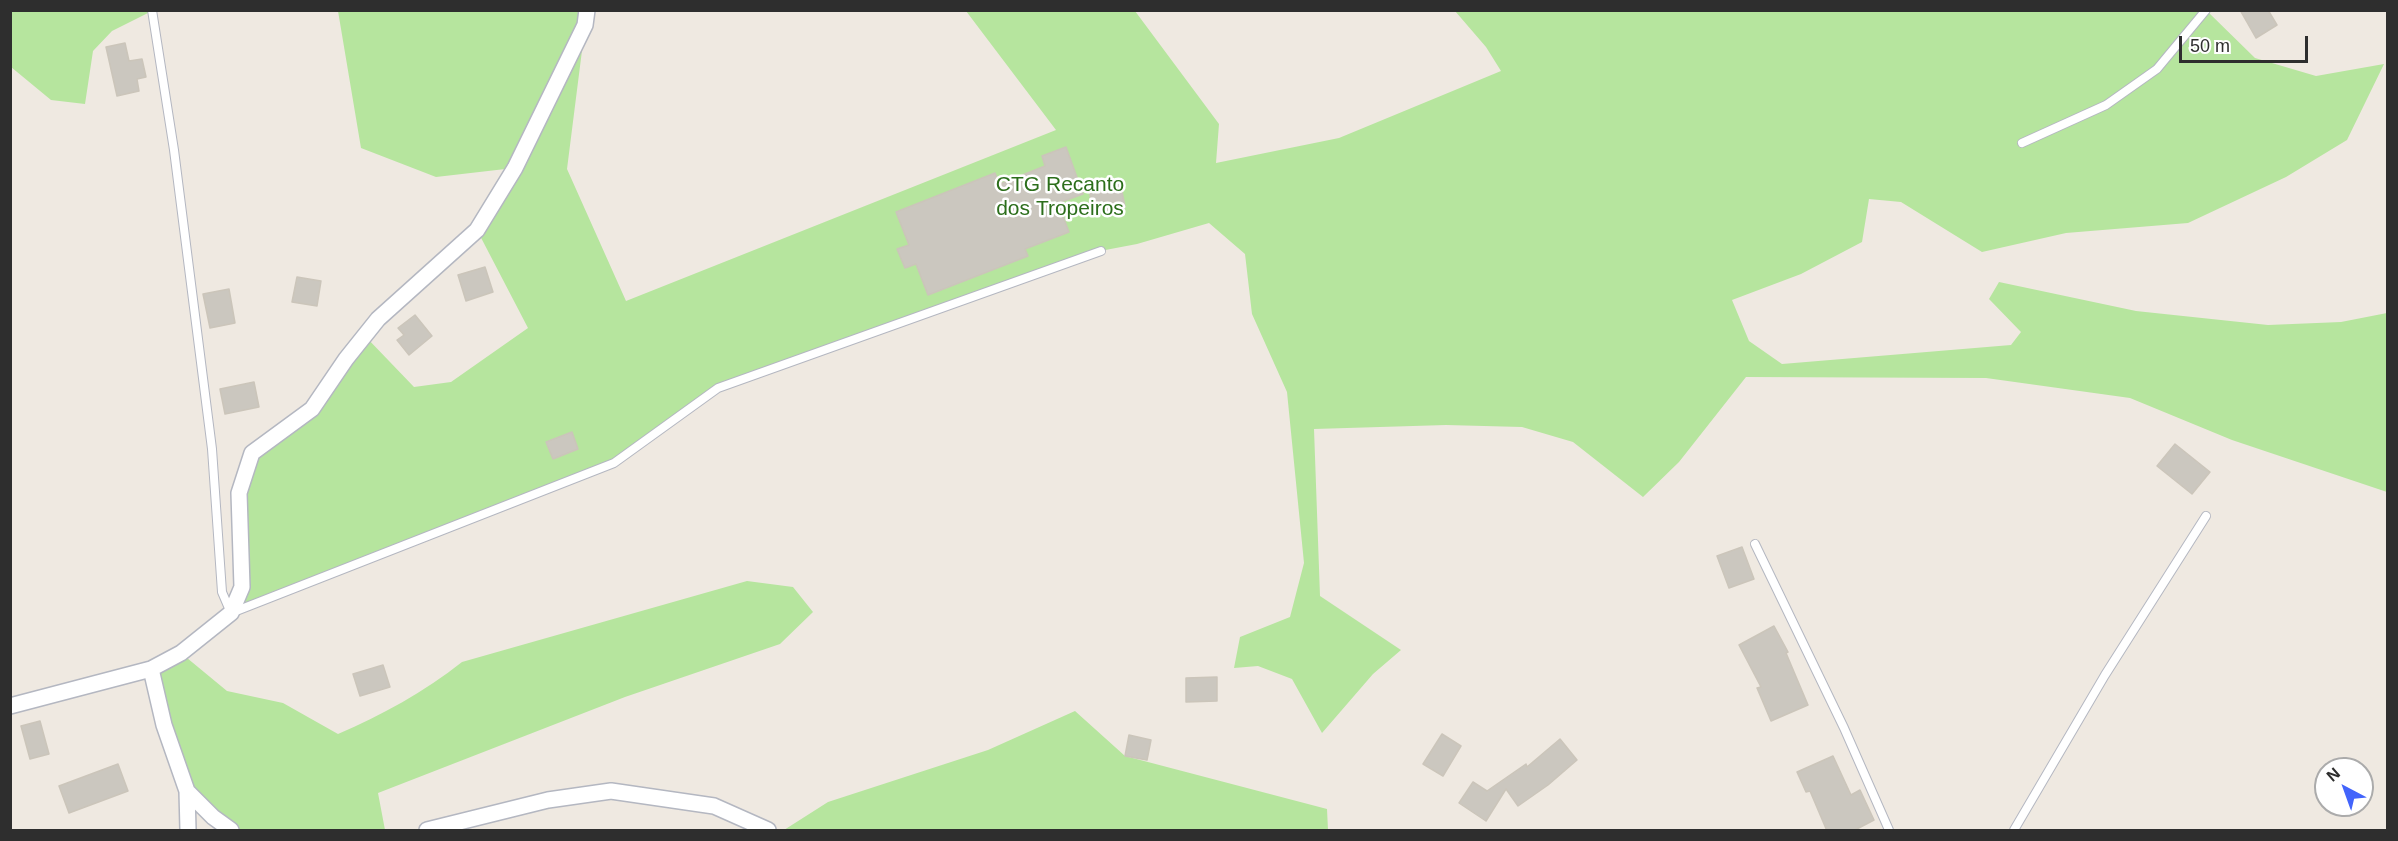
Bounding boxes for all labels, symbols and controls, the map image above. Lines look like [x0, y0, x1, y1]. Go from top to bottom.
scale bar [2182, 24, 2311, 62]
text: 50 m [2190, 36, 2230, 56]
park label: CTG Recanto dos Tropeiros [996, 172, 1124, 222]
north arrow [2314, 757, 2374, 817]
text: N [2323, 764, 2343, 785]

